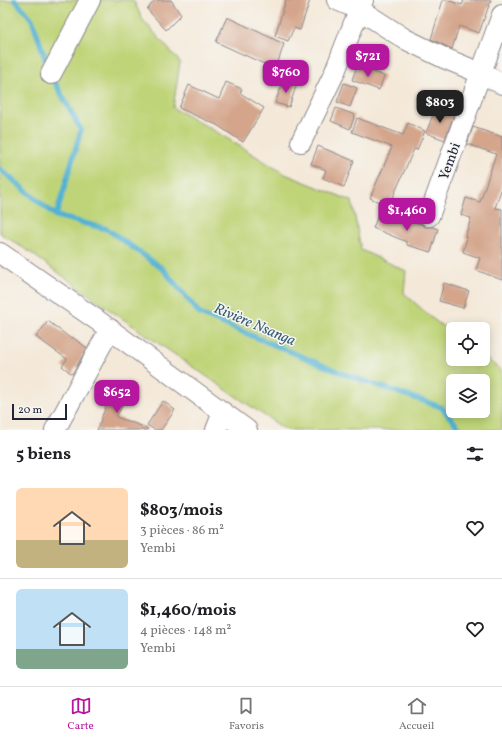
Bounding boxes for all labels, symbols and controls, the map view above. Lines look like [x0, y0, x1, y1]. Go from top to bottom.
pin: $721 [344, 44, 392, 78]
text: $721 [355, 48, 381, 66]
pin: $760 [262, 60, 310, 94]
text: $760 [272, 64, 300, 82]
pin: $803 [416, 90, 464, 124]
text: $803 [426, 94, 454, 112]
street label: Yembi [435, 140, 466, 183]
pin: $1,460 [374, 198, 440, 232]
text: $1,460 [387, 202, 427, 220]
water label: Rivière Nsanga [210, 299, 298, 352]
map controls [446, 322, 490, 418]
button: locate [446, 322, 490, 366]
button: layers [446, 374, 490, 418]
pin: $652 [93, 380, 141, 414]
text: $652 [103, 384, 131, 402]
scale bar [12, 402, 67, 421]
text: 20 m [18, 403, 42, 418]
text: 5 biens [16, 443, 71, 466]
icon: filters [464, 443, 486, 465]
text: $803/mois [140, 499, 223, 522]
icon: home [48, 504, 96, 552]
icon: heart [464, 517, 486, 539]
text: 3 pièces · 86 m² [140, 522, 224, 540]
text: Yembi [140, 540, 176, 558]
text: $1,460/mois [140, 599, 236, 622]
icon: home [48, 605, 96, 653]
icon: heart [464, 618, 486, 640]
text: 4 pièces · 148 m² [140, 622, 231, 640]
text: Yembi [140, 640, 176, 658]
tab: Carte [68, 695, 94, 734]
tab: Favoris [229, 695, 264, 734]
tab: Accueil [399, 695, 434, 734]

